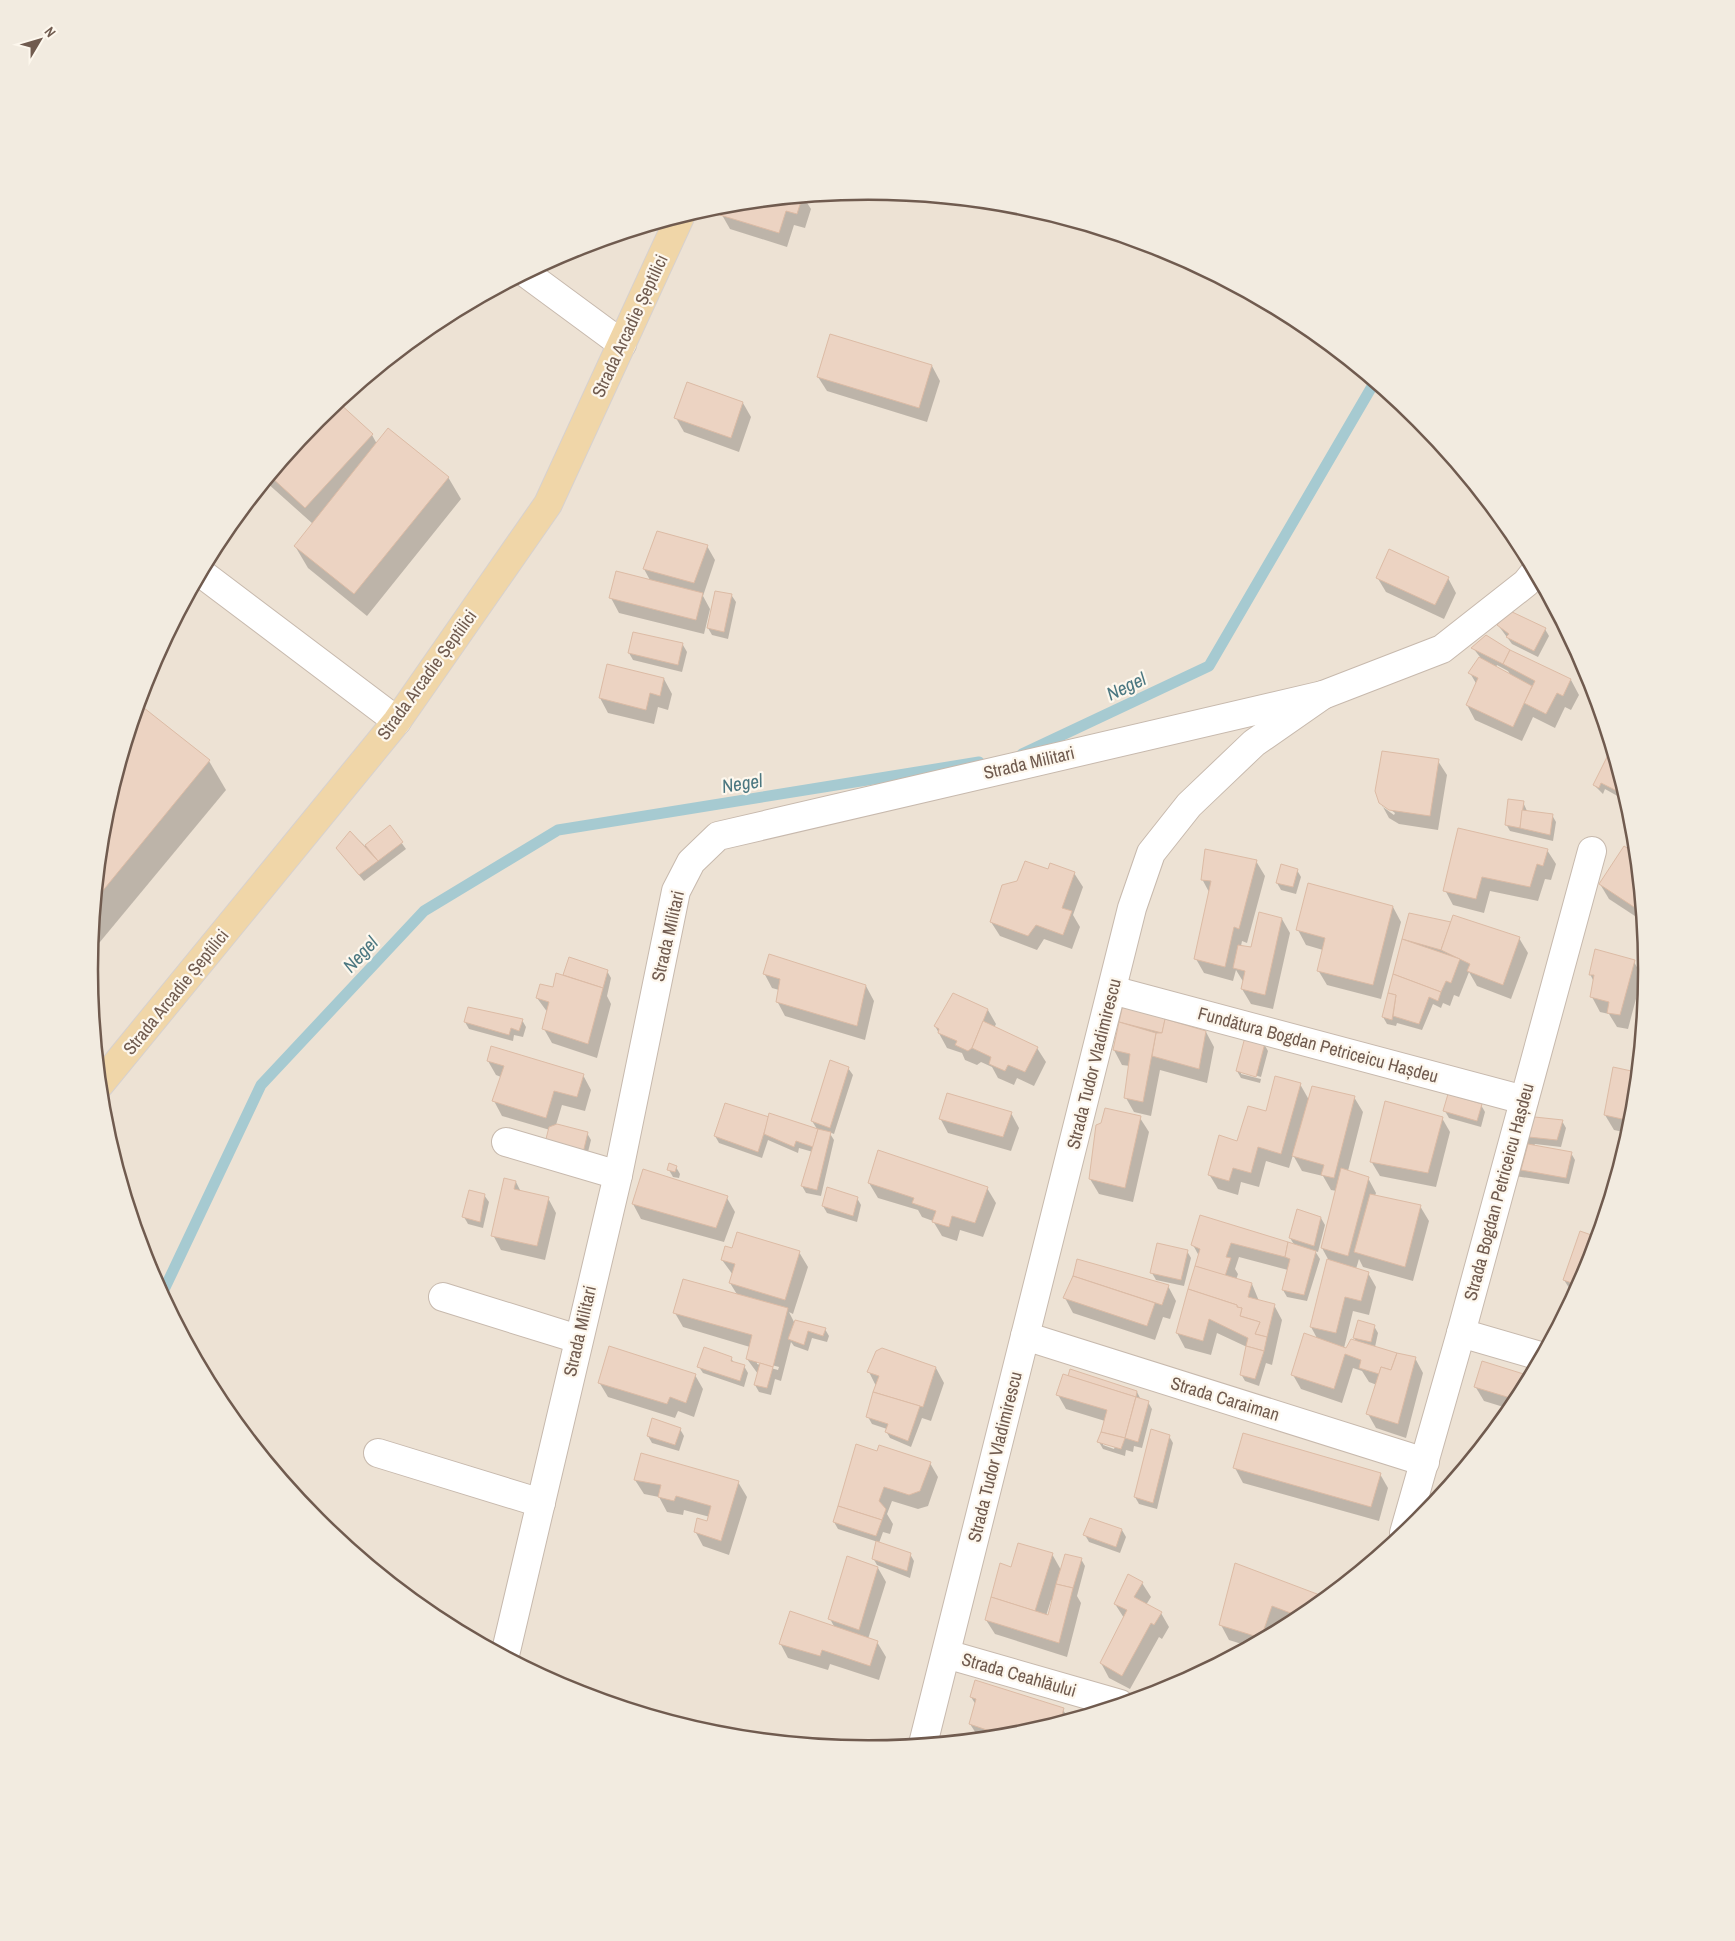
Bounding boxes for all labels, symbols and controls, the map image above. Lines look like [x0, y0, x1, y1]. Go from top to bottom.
north arrow [15, 15, 65, 65]
text: N [41, 23, 60, 41]
street label: Strada Arcadie Șeptilici [585, 250, 674, 401]
street label: Strada Arcadie Șeptilici [371, 605, 482, 745]
water label: Negel [1102, 665, 1150, 706]
street label: Strada Militari [981, 740, 1077, 785]
water label: Negel [720, 767, 765, 799]
street label: Strada Militari [645, 888, 690, 984]
street label: Strada Arcadie Șeptilici [117, 924, 234, 1060]
water label: Negel [337, 930, 384, 978]
street label: Strada Tudor Vladimirescu [1060, 976, 1127, 1152]
street label: Fundătura Bogdan Petriceicu Hașdeu [1195, 1000, 1441, 1089]
street label: Strada Bogdan Petriceicu Hașdeu [1457, 1080, 1540, 1303]
street label: Strada Militari [557, 1283, 602, 1379]
street label: Strada Tudor Vladimirescu [961, 1369, 1028, 1545]
street label: Strada Caraiman [1168, 1370, 1283, 1427]
street label: Strada Ceahlăului [959, 1646, 1079, 1703]

